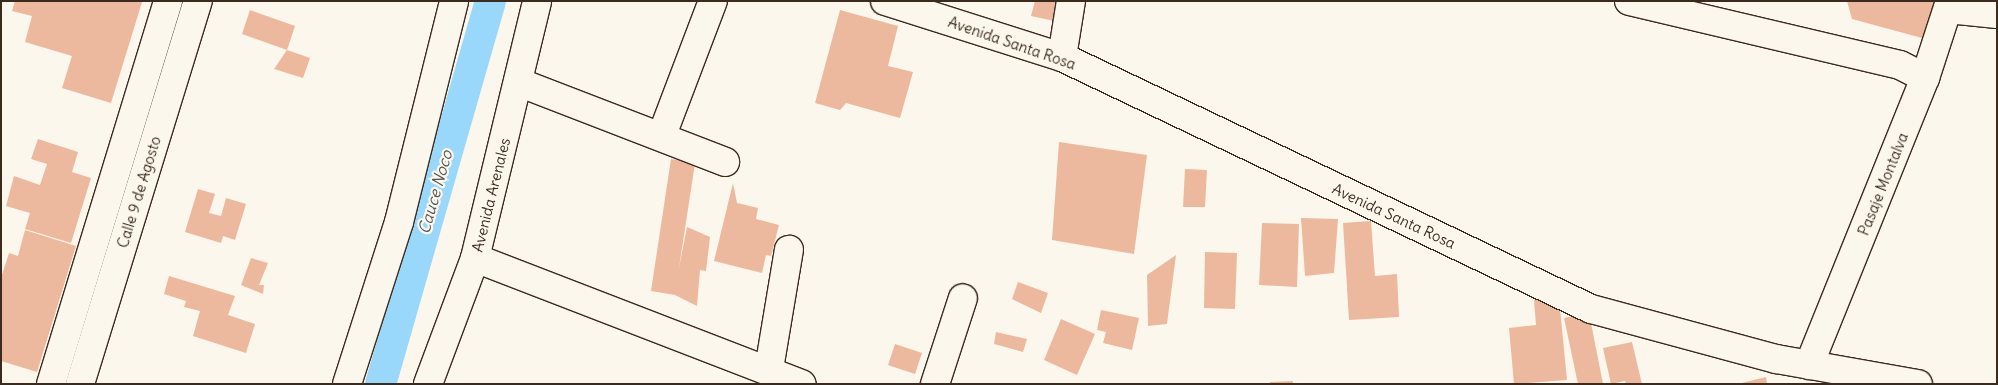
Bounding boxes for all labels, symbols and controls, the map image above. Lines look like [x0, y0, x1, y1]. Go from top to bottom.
street label: Avenida Santa Rosa [946, 13, 1078, 73]
street label: Pasaje Montalva [1854, 130, 1912, 238]
street label: Calle 9 de Agosto [113, 134, 165, 250]
street label: Avenida Arenales [468, 136, 514, 254]
water label: Cauce Noco [414, 148, 456, 236]
street label: Avenida Santa Rosa [1330, 180, 1458, 252]

